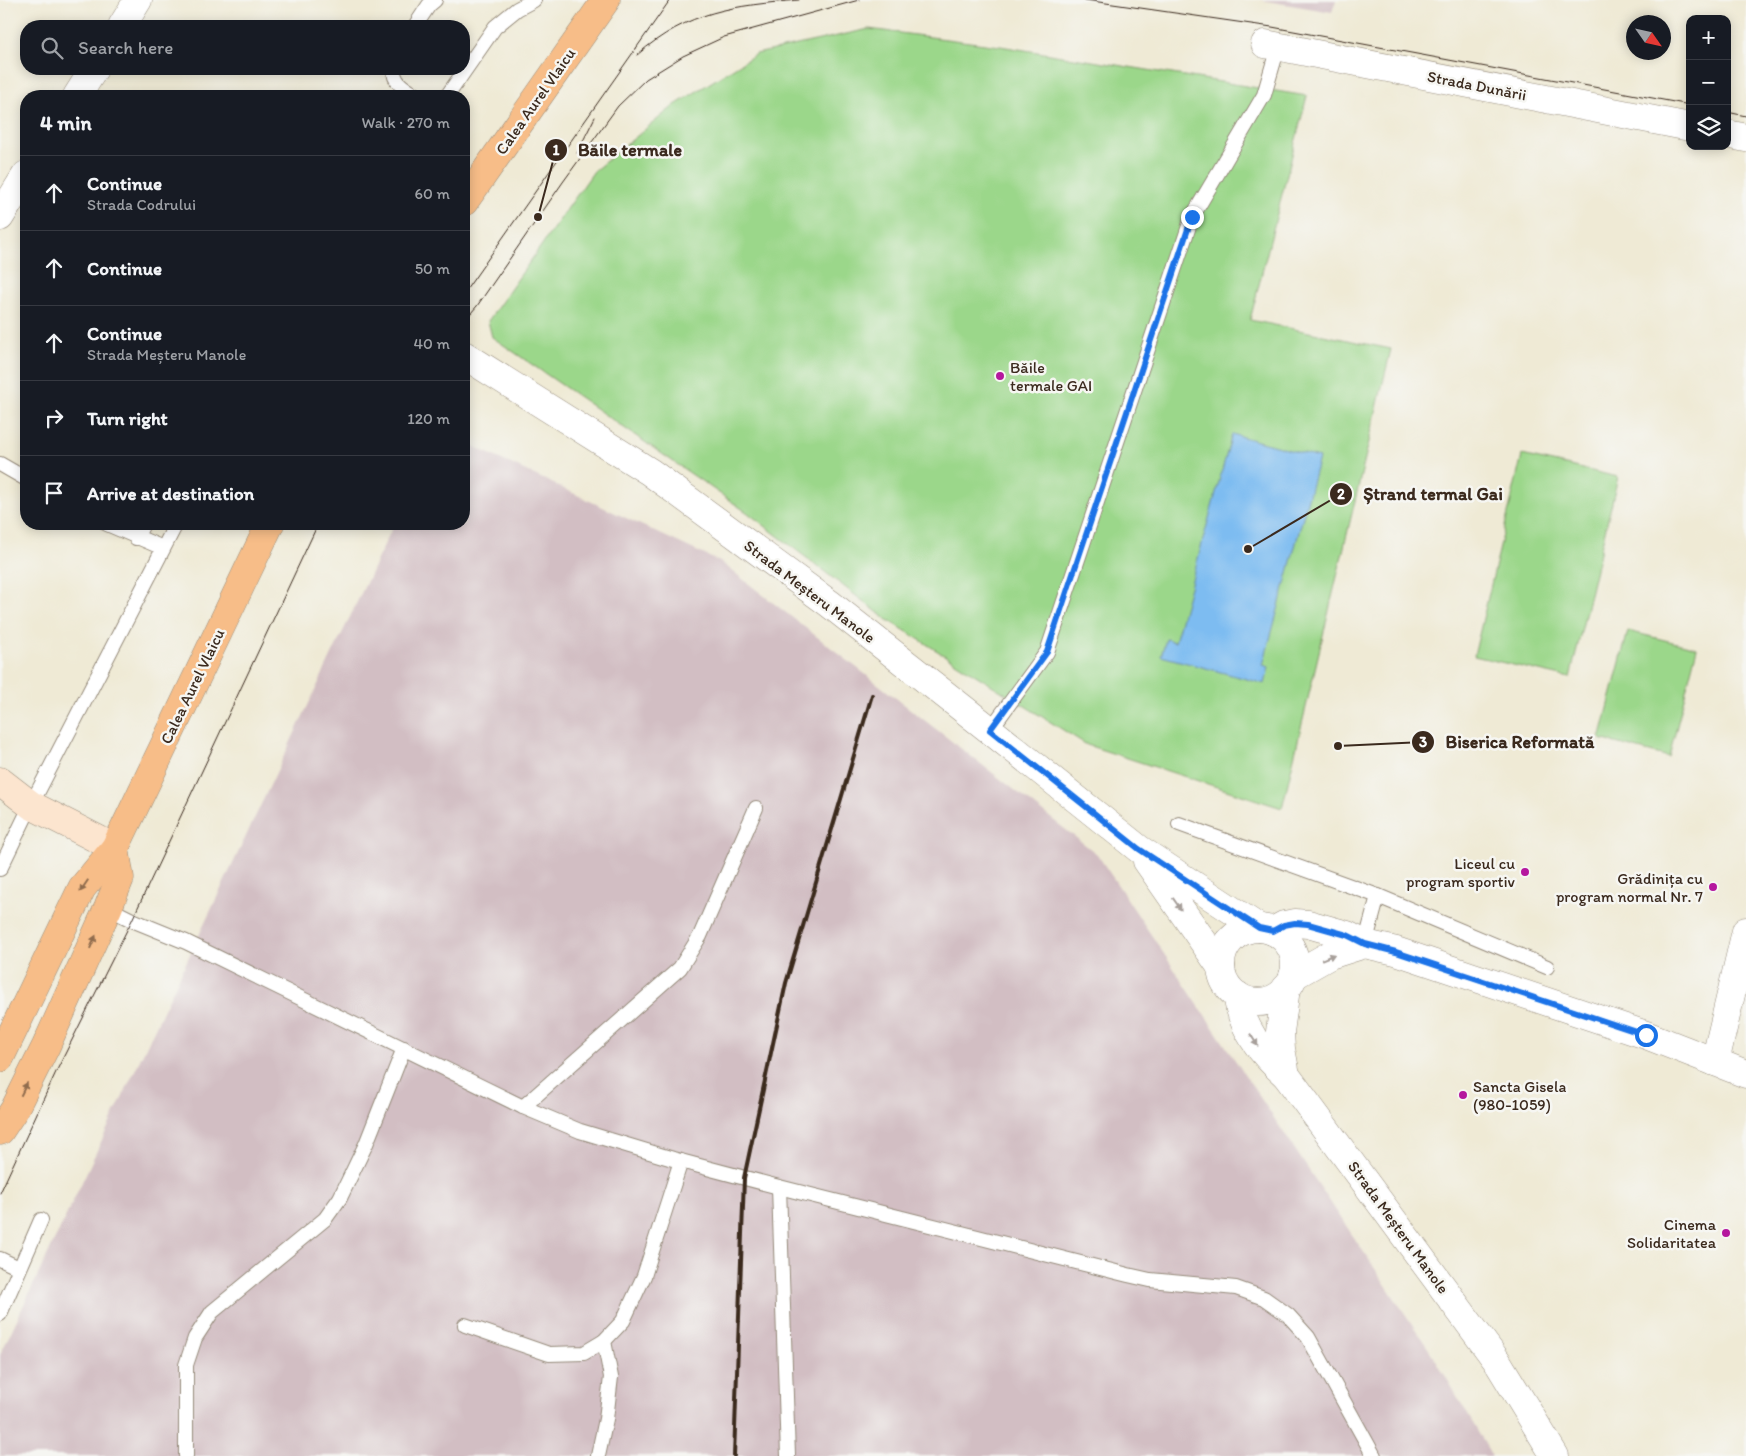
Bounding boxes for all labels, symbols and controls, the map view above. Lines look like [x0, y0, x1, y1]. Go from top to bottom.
north arrow [1626, 15, 1671, 60]
map controls [1686, 15, 1731, 150]
button: + [1686, 15, 1731, 60]
search box [20, 20, 470, 75]
icon: search [38, 34, 66, 62]
text: Search here [78, 36, 173, 59]
street label: Calea Aurel Vlaicu [492, 44, 579, 158]
button: − [1686, 60, 1731, 105]
street label: Strada Dunării [1426, 67, 1528, 104]
button: layers [1686, 105, 1731, 150]
text: 4 min [40, 110, 92, 135]
text: Walk · 270 m [362, 113, 450, 132]
callout: Băile termale [544, 134, 692, 167]
text: Băile termale [578, 139, 682, 161]
text: 1 [553, 141, 560, 159]
text: Continue [87, 172, 162, 195]
icon: ahead [40, 179, 68, 207]
text: 60 m [415, 184, 450, 203]
text: Strada Codrului [87, 195, 196, 214]
route end [1181, 206, 1204, 229]
icon: ahead [40, 254, 68, 282]
text: Continue [87, 257, 162, 280]
text: 50 m [415, 259, 450, 278]
text: Continue [87, 322, 162, 345]
icon: ahead [40, 329, 68, 357]
text: 40 m [413, 334, 450, 353]
text: Strada Meșteru Manole [87, 345, 246, 364]
place label: Băile termale GAI [1010, 358, 1092, 395]
marker: Băile termale GAI [994, 370, 1006, 382]
icon: right [40, 404, 68, 432]
text: Turn right [87, 407, 168, 430]
text: 120 m [407, 409, 450, 428]
callout: Ștrand termal Gai [1329, 477, 1513, 510]
icon: arrive [40, 479, 68, 507]
text: Arrive at destination [87, 482, 254, 505]
text: Ștrand termal Gai [1363, 483, 1503, 505]
text: 2 [1337, 485, 1345, 503]
street label: Strada Meșteru Manole [740, 536, 879, 647]
street label: Calea Aurel Vlaicu [156, 625, 229, 747]
callout: Biserica Reformată [1411, 726, 1604, 759]
text: Biserica Reformată [1446, 731, 1595, 753]
text: 3 [1419, 733, 1427, 751]
place label: Liceul cu program sportiv [1406, 854, 1516, 891]
marker: Liceul cu program sportiv [1519, 866, 1531, 878]
place label: Grădinița cu program normal Nr. 7 [1556, 869, 1703, 906]
one-way arrow [80, 879, 89, 893]
marker: Grădinița cu program normal Nr. 7 [1707, 881, 1719, 893]
one-way arrow [1172, 897, 1182, 910]
one-way arrow [90, 935, 98, 949]
one-way arrow [1321, 952, 1335, 960]
route start [1635, 1024, 1658, 1047]
one-way arrow [1249, 1033, 1259, 1046]
place label: Sancta Gisela (980-1059) [1473, 1077, 1567, 1114]
one-way arrow [20, 1082, 28, 1096]
marker: Sancta Gisela (980-1059) [1457, 1089, 1469, 1101]
street label: Strada Meșteru Manole [1344, 1157, 1453, 1297]
place label: Cinema Solidaritatea [1627, 1215, 1717, 1252]
marker: Cinema Solidaritatea [1720, 1227, 1732, 1239]

